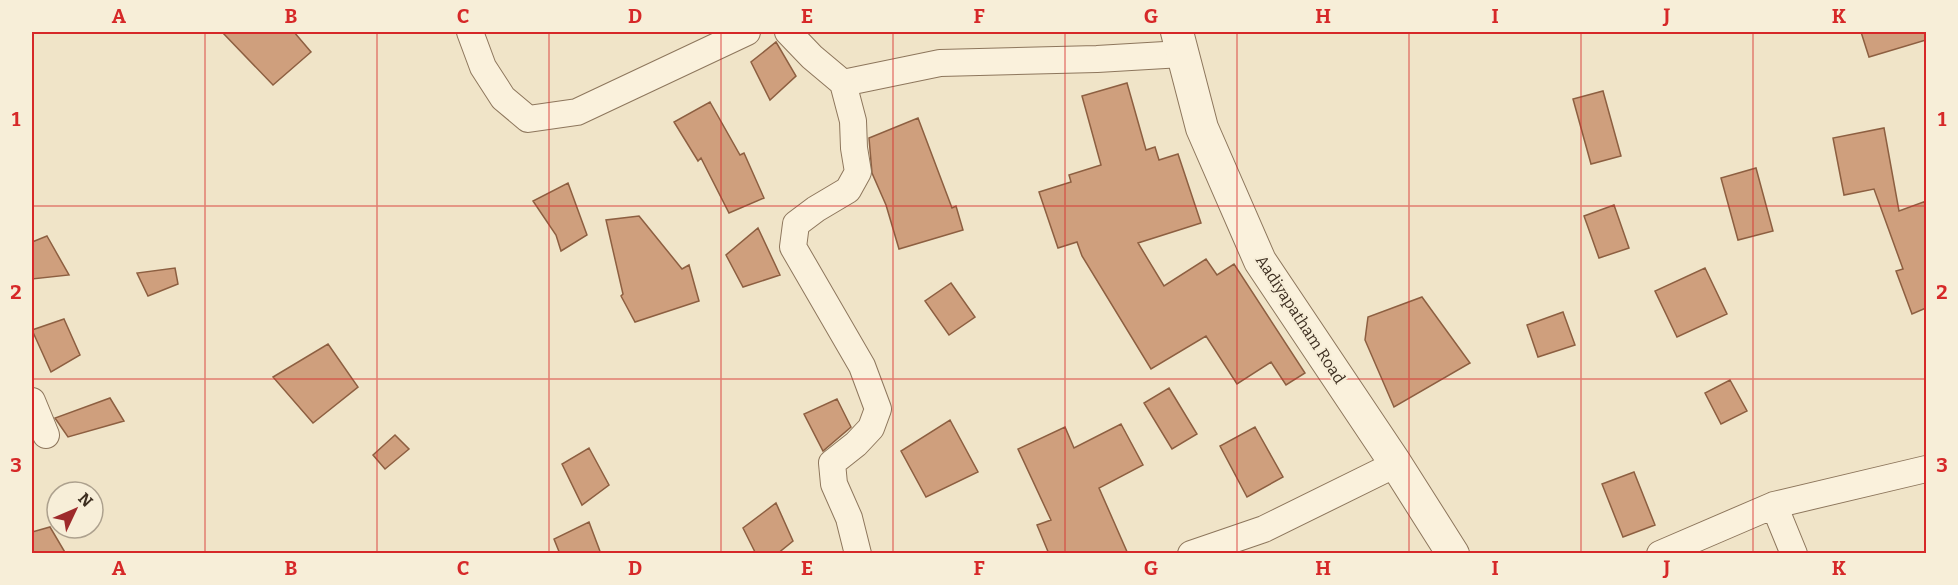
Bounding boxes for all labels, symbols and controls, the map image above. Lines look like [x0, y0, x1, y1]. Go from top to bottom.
text: A [112, 4, 127, 28]
text: B [285, 4, 298, 28]
text: C [457, 4, 469, 28]
text: D [628, 4, 642, 28]
text: E [801, 4, 813, 28]
text: F [973, 4, 985, 28]
text: G [1144, 4, 1158, 28]
text: H [1315, 4, 1331, 28]
text: I [1491, 4, 1499, 28]
text: J [1663, 4, 1671, 28]
text: K [1832, 4, 1847, 28]
text: 1 [12, 107, 21, 131]
text: 1 [1938, 107, 1947, 131]
street label: Aadiyapatham Road [1252, 251, 1349, 387]
text: 2 [10, 280, 22, 304]
text: 2 [1936, 280, 1948, 304]
text: 3 [10, 453, 22, 477]
text: 3 [1936, 453, 1948, 477]
north arrow [45, 480, 105, 540]
text: N [74, 489, 97, 511]
text: A [112, 556, 127, 580]
text: B [285, 556, 298, 580]
text: C [457, 556, 469, 580]
text: D [628, 556, 642, 580]
text: E [801, 556, 813, 580]
text: F [973, 556, 985, 580]
text: G [1144, 556, 1158, 580]
text: H [1315, 556, 1331, 580]
text: I [1491, 556, 1499, 580]
text: J [1663, 556, 1671, 580]
text: K [1832, 556, 1847, 580]

